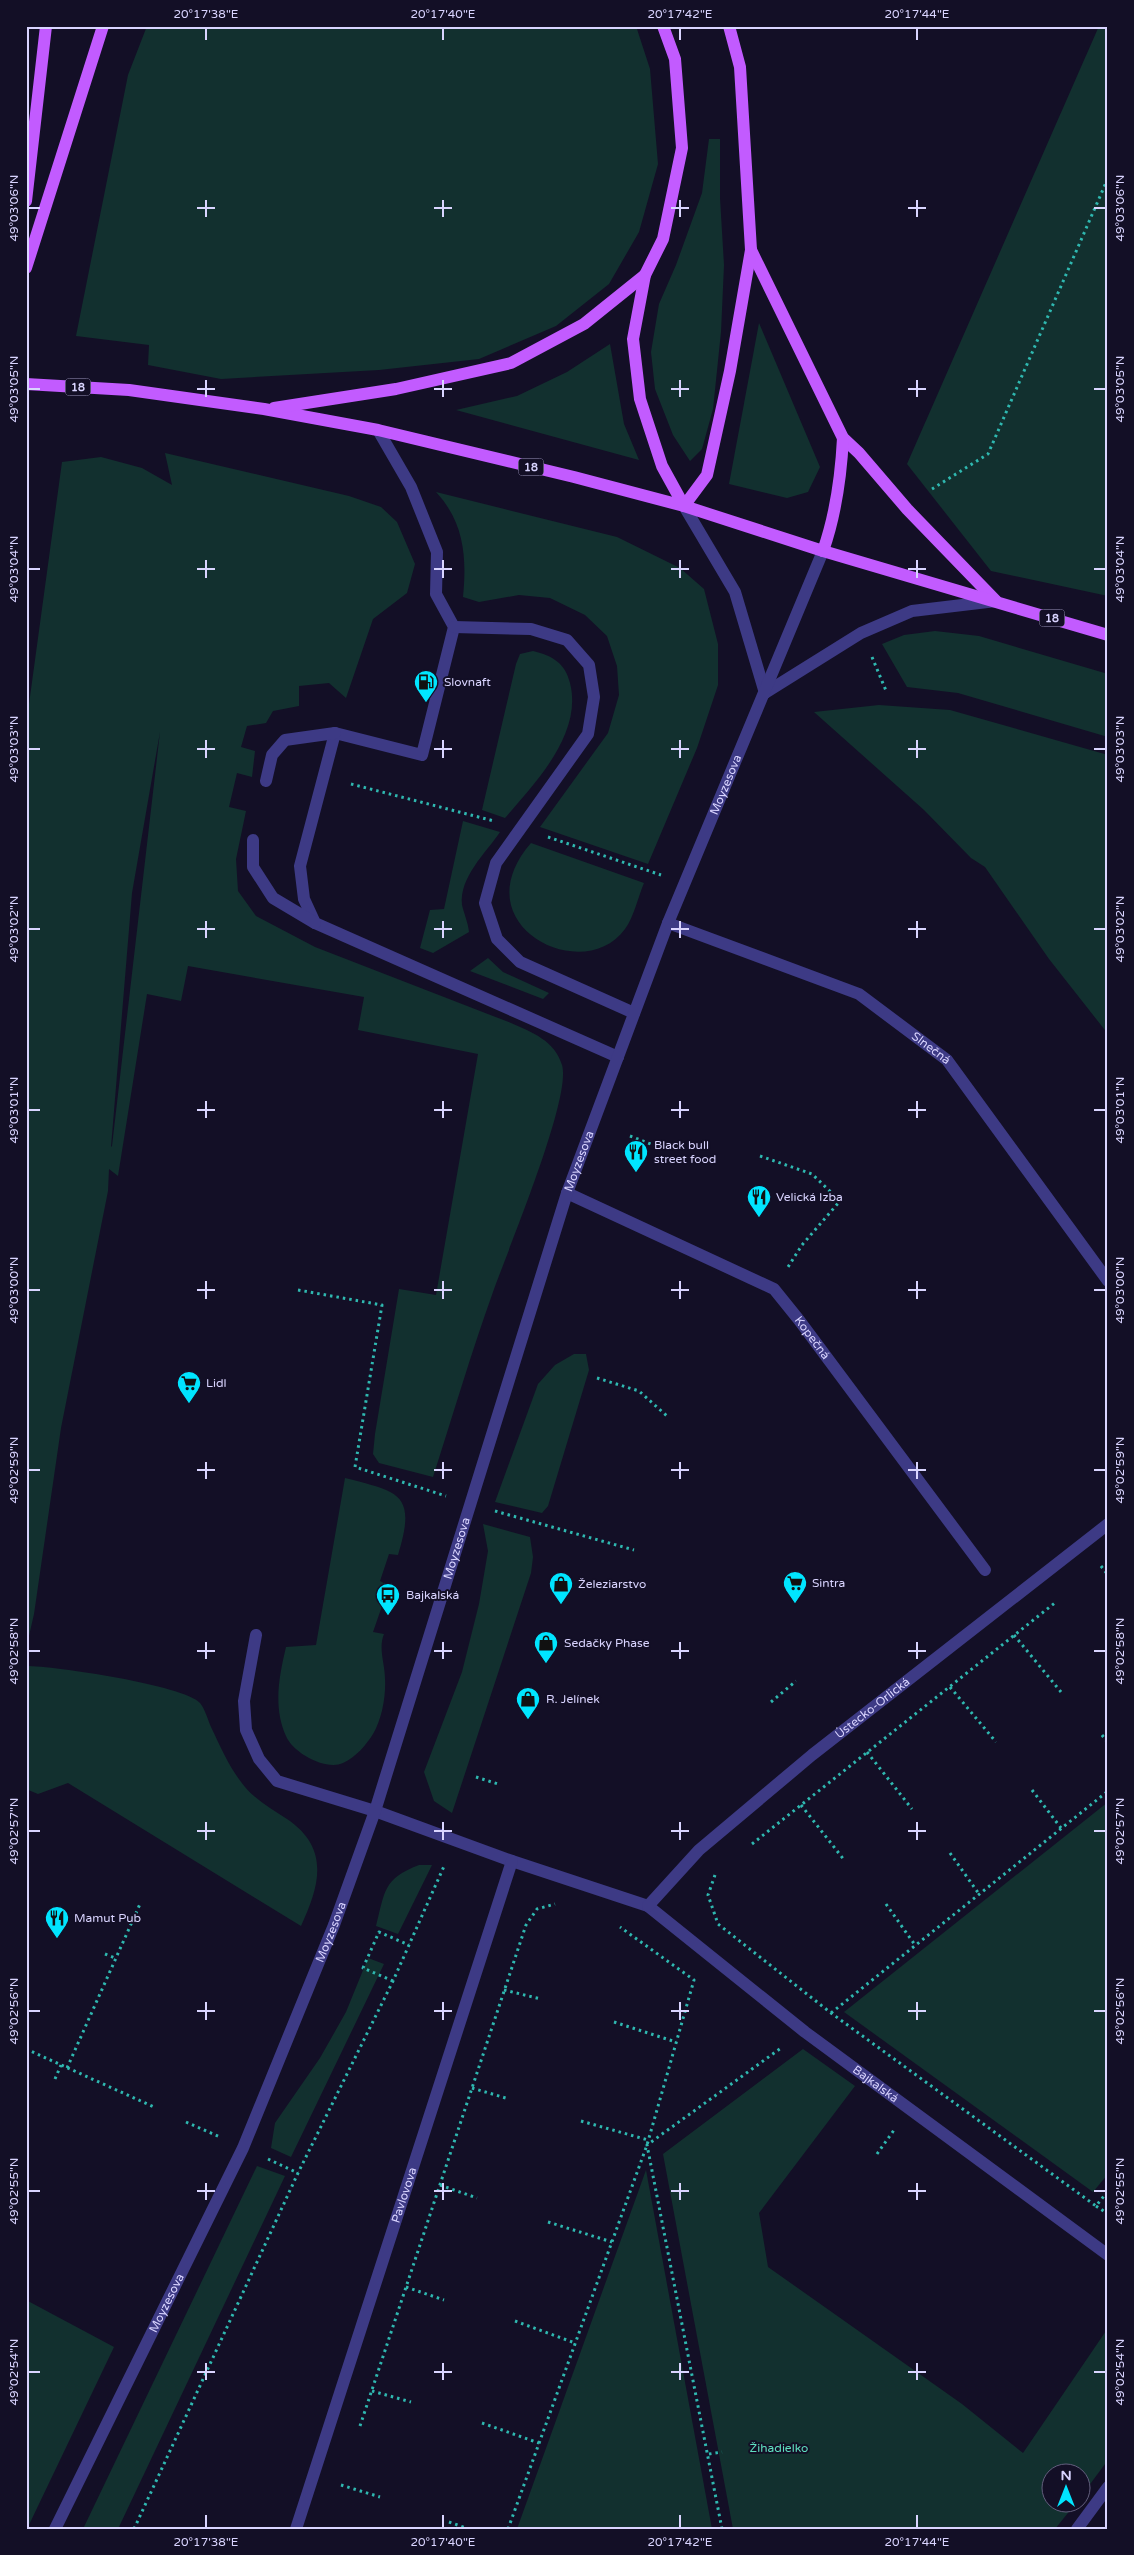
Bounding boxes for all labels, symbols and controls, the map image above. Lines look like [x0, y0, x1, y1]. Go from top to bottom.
text: 20°17'38"E [173, 7, 239, 21]
text: 20°17'40"E [410, 7, 476, 21]
text: 20°17'42"E [647, 7, 713, 21]
text: 20°17'44"E [884, 7, 950, 21]
text: 49°03'06"N [7, 175, 21, 242]
text: 49°03'06"N [1113, 175, 1127, 242]
text: 49°03'05"N [7, 356, 21, 423]
text: 49°03'05"N [1113, 356, 1127, 423]
road number: 18 [66, 378, 90, 396]
road number: 18 [518, 458, 544, 476]
text: 49°03'04"N [7, 536, 21, 603]
text: 49°03'04"N [1113, 536, 1127, 603]
road number: 18 [1040, 610, 1064, 626]
fuel station icon: Slovnaft [413, 669, 439, 703]
place label: Slovnaft [444, 675, 491, 689]
text: 49°03'03"N [7, 716, 21, 783]
text: 49°03'03"N [1113, 716, 1127, 783]
street label: Moyzesova [707, 753, 744, 817]
text: 49°03'02"N [7, 896, 21, 963]
text: 49°03'02"N [1113, 896, 1127, 963]
street label: Slnečná [909, 1029, 953, 1067]
text: 49°03'01"N [7, 1077, 21, 1144]
text: 49°03'01"N [1113, 1077, 1127, 1144]
street label: Moyzesova [561, 1129, 597, 1194]
place label: Black bull street food [654, 1138, 716, 1166]
restaurant icon: Black bull street food [623, 1139, 649, 1173]
restaurant icon: Velická Izba [746, 1184, 772, 1218]
place label: Velická Izba [776, 1190, 843, 1204]
text: 49°03'00"N [7, 1257, 21, 1324]
text: 49°03'00"N [1113, 1257, 1127, 1324]
street label: Kopečná [792, 1313, 833, 1362]
supermarket icon: Lidl [176, 1370, 202, 1404]
place label: Lidl [206, 1376, 226, 1390]
text: 49°02'59"N [7, 1437, 21, 1504]
text: 49°02'59"N [1113, 1437, 1127, 1504]
street label: Moyzesova [440, 1516, 473, 1581]
supermarket icon: Sintra [782, 1570, 808, 1604]
shop icon: Železiarstvo [548, 1571, 574, 1605]
place label: Sintra [812, 1576, 845, 1590]
place label: Železiarstvo [578, 1577, 646, 1591]
bus stop icon: Bajkalská [375, 1582, 401, 1616]
place label: Bajkalská [406, 1588, 459, 1602]
text: 49°02'58"N [7, 1618, 21, 1685]
text: 49°02'58"N [1113, 1618, 1127, 1685]
shop icon: Sedačky Phase [533, 1630, 559, 1664]
place label: Sedačky Phase [564, 1636, 650, 1650]
street label: Ústecko-Orlická [832, 1674, 913, 1741]
shop icon: R. Jelínek [515, 1686, 541, 1720]
place label: R. Jelínek [546, 1692, 600, 1706]
text: 49°02'57"N [7, 1798, 21, 1865]
text: 49°02'57"N [1113, 1798, 1127, 1865]
street label: Moyzesova [313, 1900, 349, 1964]
restaurant icon: Mamut Pub [44, 1905, 70, 1939]
place label: Mamut Pub [74, 1911, 141, 1925]
text: 49°02'56"N [7, 1978, 21, 2045]
text: 49°02'56"N [1113, 1978, 1127, 2045]
street label: Bajkalská [850, 2063, 901, 2105]
text: 49°02'55"N [7, 2158, 21, 2225]
text: 49°02'55"N [1113, 2158, 1127, 2225]
street label: Pavlovova [388, 2165, 420, 2225]
street label: Moyzesova [146, 2271, 187, 2335]
text: 49°02'54"N [7, 2339, 21, 2406]
text: 49°02'54"N [1113, 2339, 1127, 2406]
park label: Žihadielko [750, 2441, 808, 2455]
north arrow [1042, 2462, 1092, 2512]
text: N [1060, 2467, 1072, 2484]
text: 20°17'38"E [173, 2535, 239, 2549]
text: 20°17'40"E [410, 2535, 476, 2549]
text: 20°17'42"E [647, 2535, 713, 2549]
text: 20°17'44"E [884, 2535, 950, 2549]

